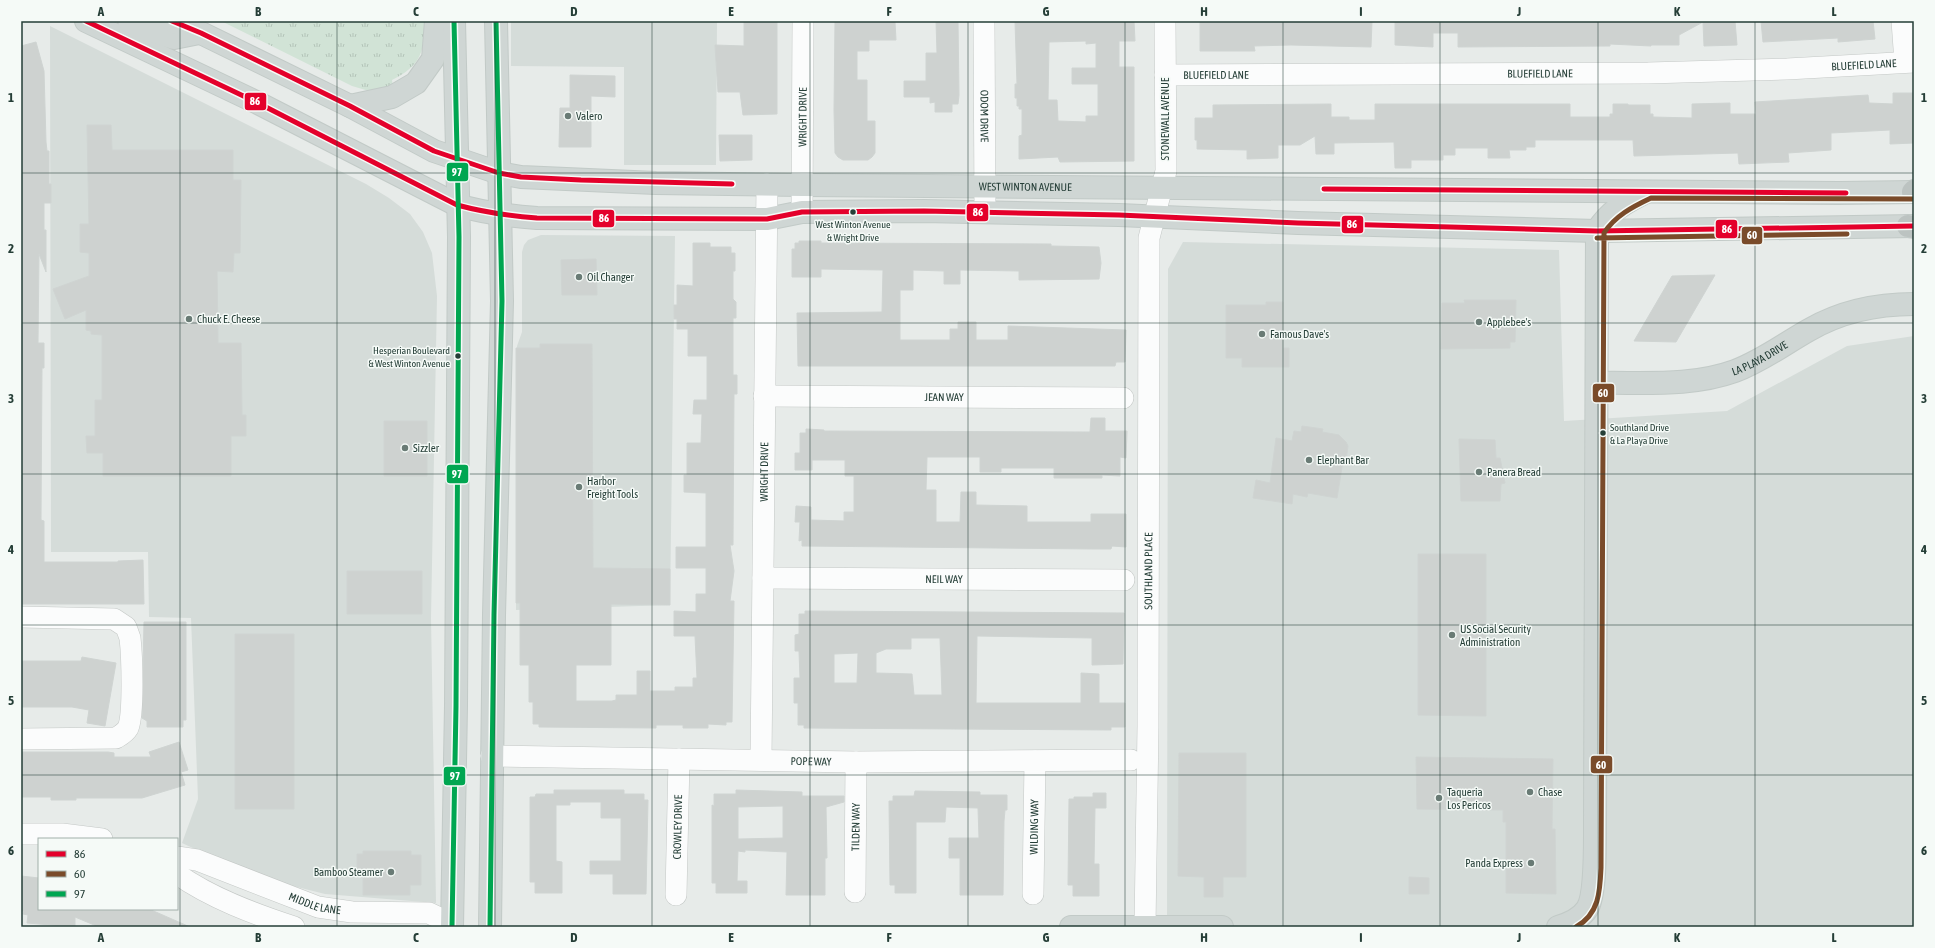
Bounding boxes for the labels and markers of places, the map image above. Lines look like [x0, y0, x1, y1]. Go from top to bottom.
place label: Valero [576, 110, 602, 122]
marker: Valero [563, 111, 573, 121]
marker: West Winton Avenue & Wright Drive [848, 207, 858, 217]
place label: West Winton Avenue & Wright Drive [815, 219, 891, 243]
place label: Oil Changer [587, 271, 635, 283]
marker: Oil Changer [574, 272, 584, 282]
place label: Chuck E. Cheese [197, 313, 260, 325]
marker: Chuck E. Cheese [184, 314, 194, 324]
place label: Applebee's [1487, 316, 1531, 328]
marker: Applebee's [1474, 317, 1484, 327]
place label: Famous Dave's [1270, 328, 1329, 340]
marker: Famous Dave's [1257, 329, 1267, 339]
place label: Hesperian Boulevard & West Winton Avenue [368, 345, 450, 369]
marker: Hesperian Boulevard & West Winton Avenue [453, 351, 463, 361]
place label: Southland Drive & La Playa Drive [1610, 422, 1670, 446]
marker: Southland Drive & La Playa Drive [1598, 428, 1608, 438]
place label: Sizzler [413, 442, 440, 454]
marker: Sizzler [400, 443, 410, 453]
place label: Elephant Bar [1317, 454, 1369, 466]
marker: Elephant Bar [1304, 455, 1314, 465]
place label: Panera Bread [1487, 466, 1541, 478]
marker: Panera Bread [1474, 467, 1484, 477]
place label: Harbor Freight Tools [587, 475, 638, 500]
marker: Harbor Freight Tools [574, 482, 584, 492]
place label: US Social Security Administration [1460, 623, 1531, 648]
marker: US Social Security Administration [1447, 630, 1457, 640]
place label: Taqueria Los Pericos [1447, 786, 1491, 811]
place label: Chase [1538, 786, 1562, 798]
marker: Chase [1525, 787, 1535, 797]
marker: Taqueria Los Pericos [1434, 793, 1444, 803]
place label: Panda Express [1465, 857, 1523, 869]
marker: Panda Express [1526, 858, 1536, 868]
place label: Bamboo Steamer [314, 866, 384, 878]
marker: Bamboo Steamer [386, 867, 396, 877]

